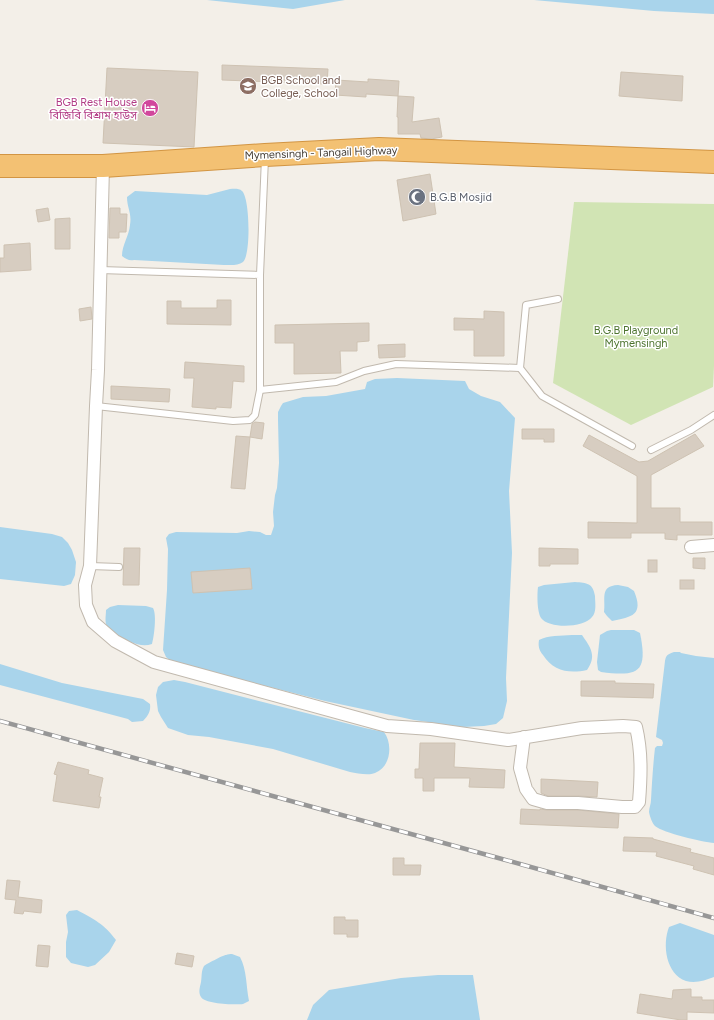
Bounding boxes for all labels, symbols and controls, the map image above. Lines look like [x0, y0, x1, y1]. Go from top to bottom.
place label: BGB School and College, School [261, 74, 340, 100]
school or university icon: BGB School and College, School [238, 76, 258, 96]
place label: BGB Rest House বিজিবি বিশ্রাম হাউস [49, 96, 137, 122]
hotel icon: BGB Rest House বিজিবি বিশ্রাম হাউস [140, 98, 160, 118]
street label: Mymensingh - Tangail Highway [244, 144, 398, 162]
mosque icon: B.G.B Mosjid [407, 187, 427, 207]
place label: B.G.B Mosjid [430, 191, 492, 204]
park label: B.G.B Playground Mymensingh [594, 324, 678, 350]

